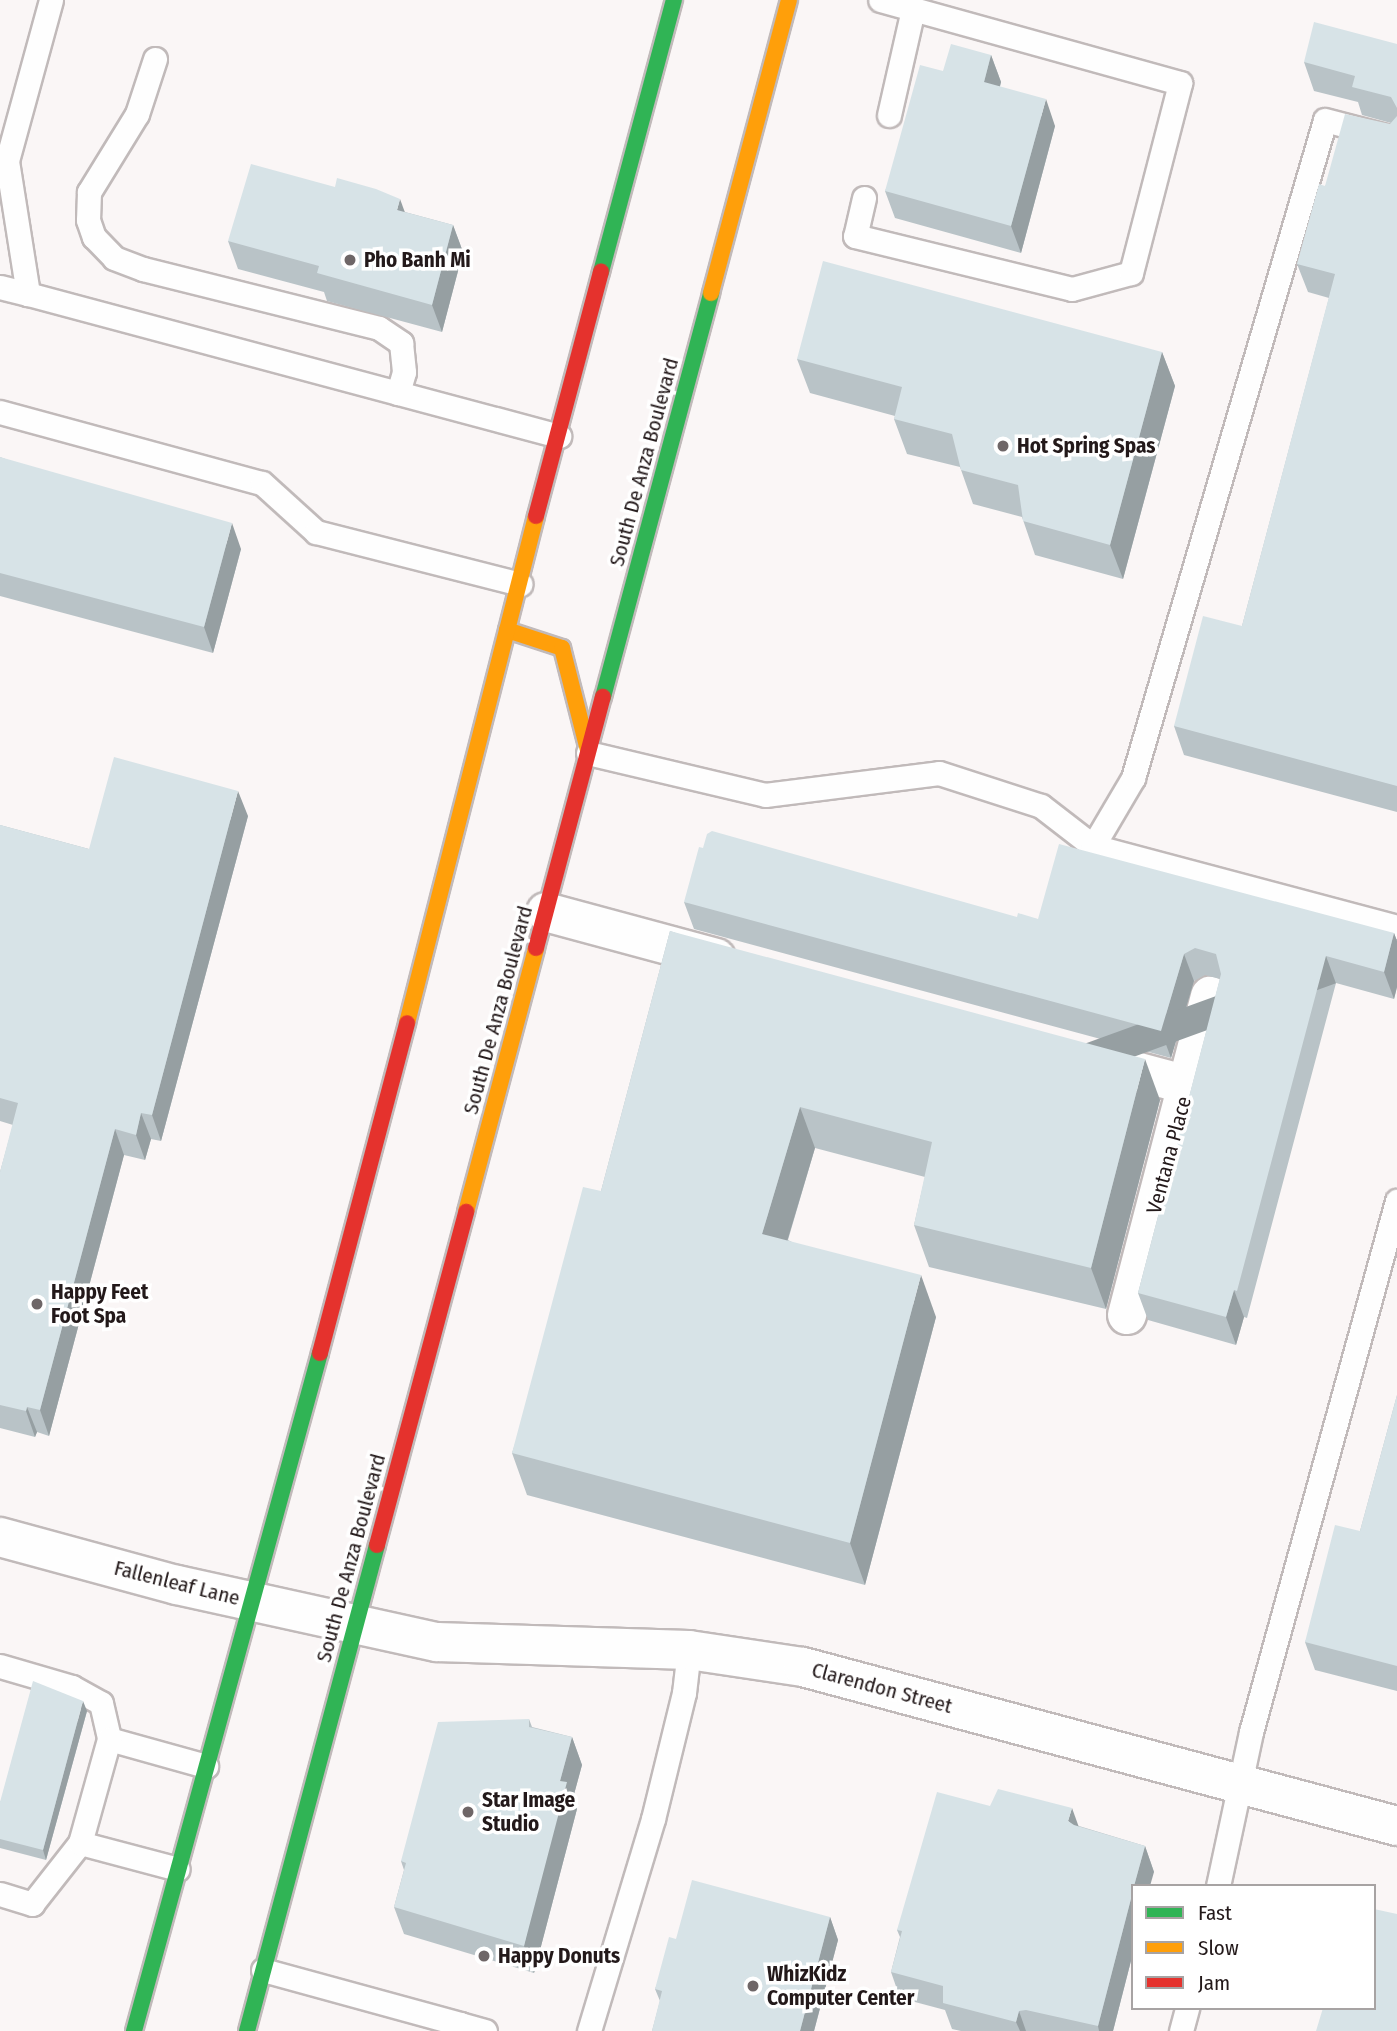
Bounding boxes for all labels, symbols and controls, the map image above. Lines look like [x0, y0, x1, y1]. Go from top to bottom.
place label: Pho Banh Mi [364, 247, 471, 273]
marker: Pho Banh Mi [342, 252, 358, 268]
street label: South De Anza Boulevard [604, 355, 684, 569]
place label: Hot Spring Spas [1017, 433, 1156, 459]
marker: Hot Spring Spas [995, 438, 1011, 454]
street label: South De Anza Boulevard [458, 903, 538, 1117]
street label: Ventana Place [1141, 1094, 1197, 1216]
place label: Happy Feet Foot Spa [51, 1279, 148, 1329]
marker: Happy Feet Foot Spa [29, 1296, 45, 1312]
street label: South De Anza Boulevard [311, 1451, 391, 1665]
street label: Fallenleaf Lane [112, 1555, 242, 1611]
street label: Clarendon Street [809, 1657, 955, 1719]
place label: Star Image Studio [482, 1787, 575, 1837]
marker: Star Image Studio [460, 1804, 476, 1820]
legend [1131, 1884, 1376, 2010]
text: Fast [1198, 1900, 1232, 1926]
text: Slow [1198, 1935, 1239, 1961]
place label: Happy Donuts [498, 1943, 620, 1969]
marker: Happy Donuts [476, 1948, 492, 1964]
place label: WhizKidz Computer Center [767, 1961, 914, 2011]
text: Jam [1198, 1970, 1230, 1996]
marker: WhizKidz Computer Center [745, 1978, 761, 1994]

